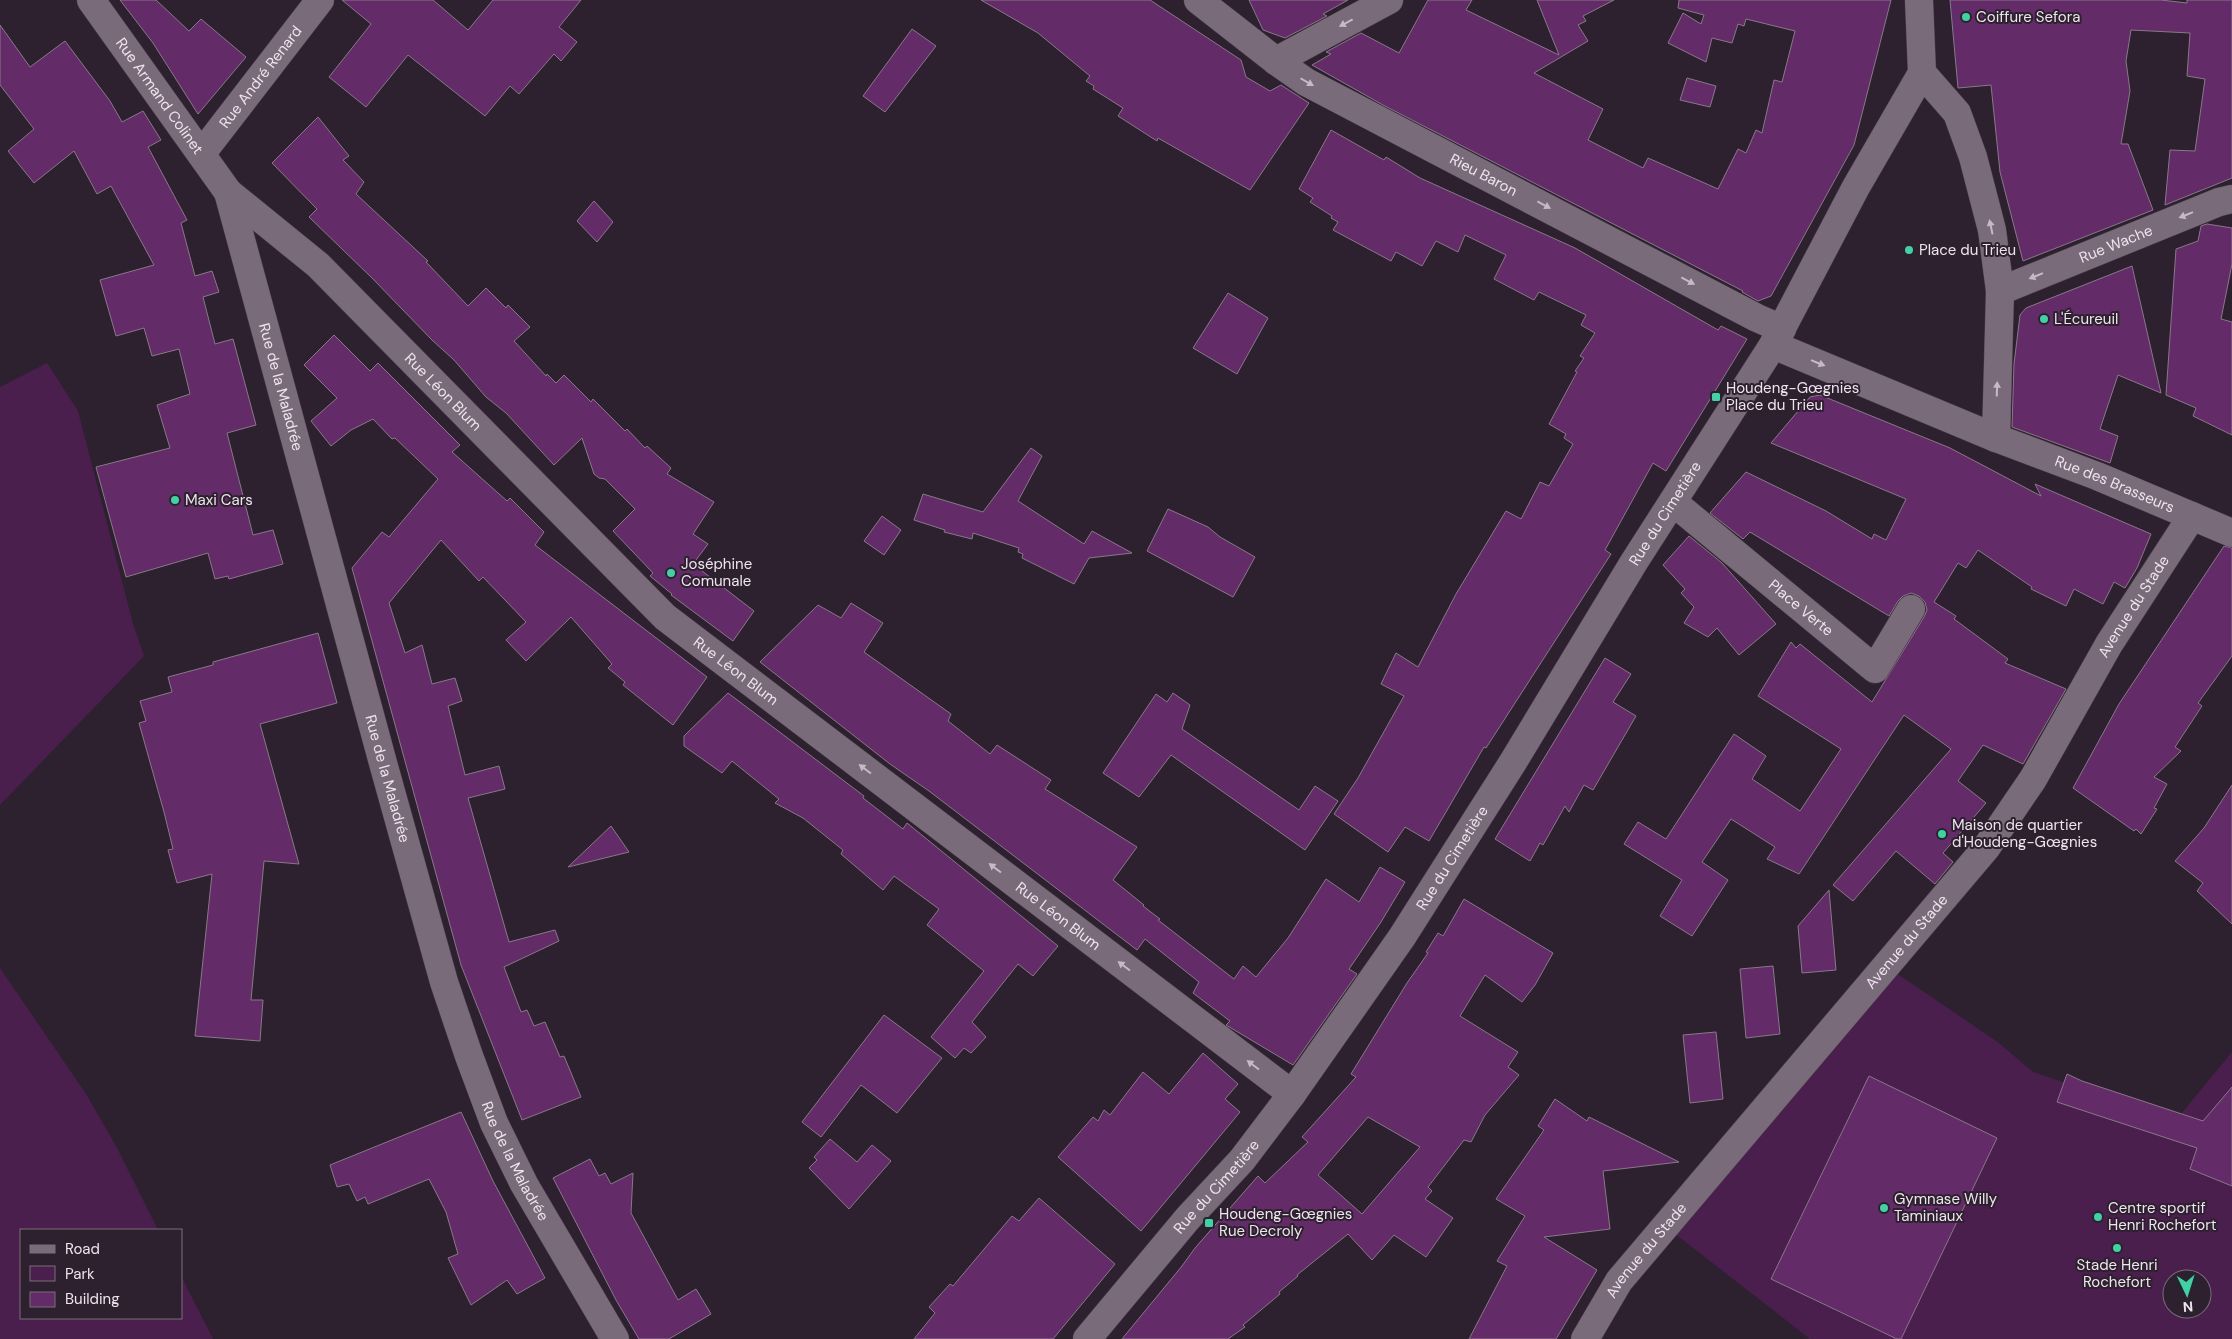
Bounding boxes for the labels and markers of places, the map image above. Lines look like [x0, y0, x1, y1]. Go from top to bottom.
place label: Coiffure Sefora [1976, 7, 2080, 27]
marker: Coiffure Sefora [1960, 11, 1972, 23]
place label: Place du Trieu [1919, 240, 2016, 260]
marker: Place du Trieu [1903, 244, 1915, 256]
place label: L'Écureuil [2054, 309, 2118, 329]
marker: L'Écureuil [2038, 313, 2050, 325]
place label: Houdeng-Gœgnies Place du Trieu [1726, 378, 1859, 415]
marker: Houdeng-Gœgnies Place du Trieu [1710, 391, 1722, 403]
place label: Maxi Cars [185, 490, 253, 510]
marker: Maxi Cars [169, 494, 181, 506]
place label: Joséphine Comunale [681, 554, 752, 591]
marker: Joséphine Comunale [665, 567, 677, 579]
place label: Maison de quartier d'Houdeng-Gœgnies [1952, 815, 2097, 852]
marker: Maison de quartier d'Houdeng-Gœgnies [1936, 828, 1948, 840]
place label: Gymnase Willy Taminiaux [1894, 1189, 1998, 1226]
place label: Centre sportif Henri Rochefort [2108, 1198, 2217, 1235]
marker: Gymnase Willy Taminiaux [1878, 1202, 1890, 1214]
place label: Houdeng-Gœgnies Rue Decroly [1219, 1204, 1352, 1241]
marker: Centre sportif Henri Rochefort [2092, 1211, 2104, 1223]
marker: Houdeng-Gœgnies Rue Decroly [1203, 1217, 1215, 1229]
marker: Stade Henri Rochefort [2111, 1242, 2123, 1254]
place label: Stade Henri Rochefort [2076, 1255, 2158, 1292]

